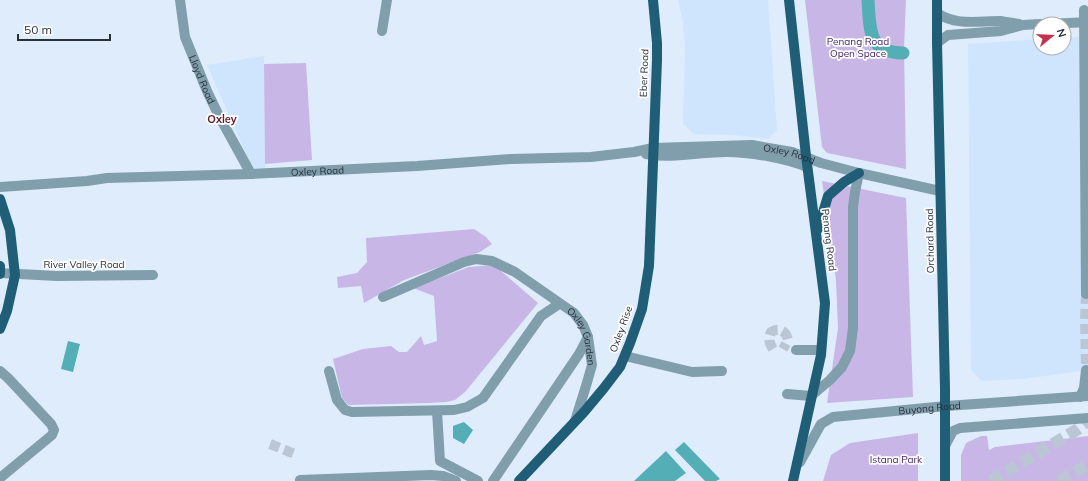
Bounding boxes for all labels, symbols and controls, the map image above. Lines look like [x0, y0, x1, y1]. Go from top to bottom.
scale bar [18, 16, 110, 42]
north arrow [1032, 16, 1072, 56]
text: 50 m [24, 22, 52, 37]
text: N [1054, 27, 1069, 39]
park label: Penang Road Open Space [827, 35, 889, 60]
street label: Eber Road [637, 49, 651, 97]
street label: Lloyd Road [186, 53, 219, 106]
district label: Oxley [207, 112, 237, 126]
street label: Oxley Road [762, 141, 817, 167]
street label: Oxley Road [290, 163, 344, 179]
street label: Penang Road [819, 208, 839, 272]
street label: Orchard Road [923, 208, 937, 274]
street label: River Valley Road [43, 258, 125, 271]
street label: Oxley Garden [565, 304, 598, 366]
street label: Oxley Rise [607, 304, 635, 354]
street label: Buyong Road [898, 398, 961, 417]
park label: Istana Park [870, 453, 923, 466]

